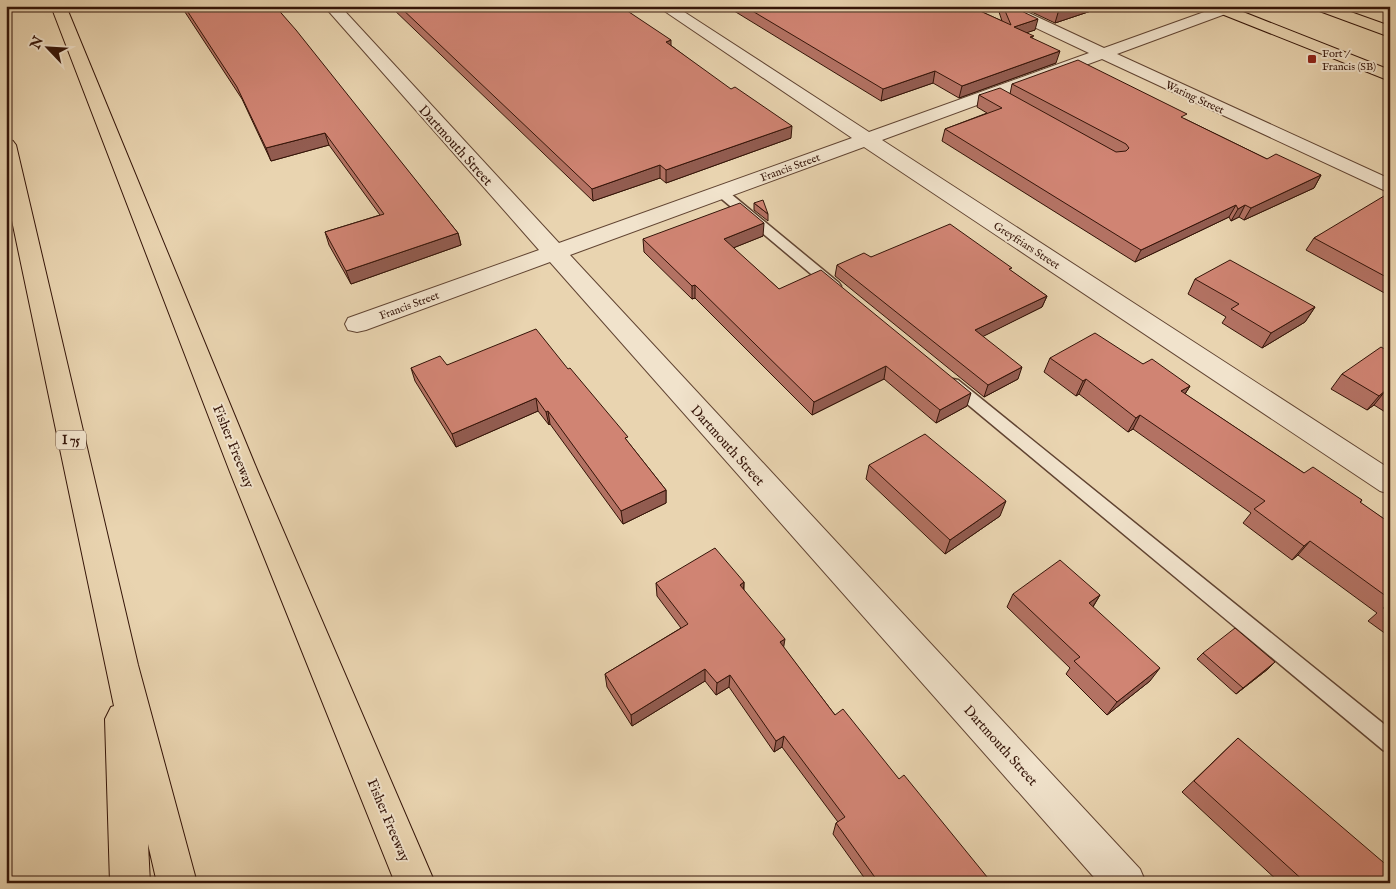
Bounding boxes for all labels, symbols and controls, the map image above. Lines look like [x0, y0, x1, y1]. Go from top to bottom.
north arrow [22, 22, 72, 72]
text: N [26, 34, 48, 53]
place label: Fort / Francis (SB) [1322, 47, 1376, 74]
marker: Fort / Francis (SB) [1306, 53, 1318, 65]
street label: Waring Street [1163, 78, 1226, 118]
street label: Dartmouth Street [414, 101, 496, 190]
street label: Francis Street [758, 151, 822, 185]
street label: Greyfriars Street [991, 219, 1063, 273]
street label: Francis Street [377, 289, 441, 323]
street label: Dartmouth Street [686, 401, 768, 490]
street label: Fisher Freeway [208, 402, 258, 491]
road number: I 75 [56, 430, 86, 450]
street label: Dartmouth Street [959, 701, 1041, 790]
street label: Fisher Freeway [363, 776, 414, 865]

